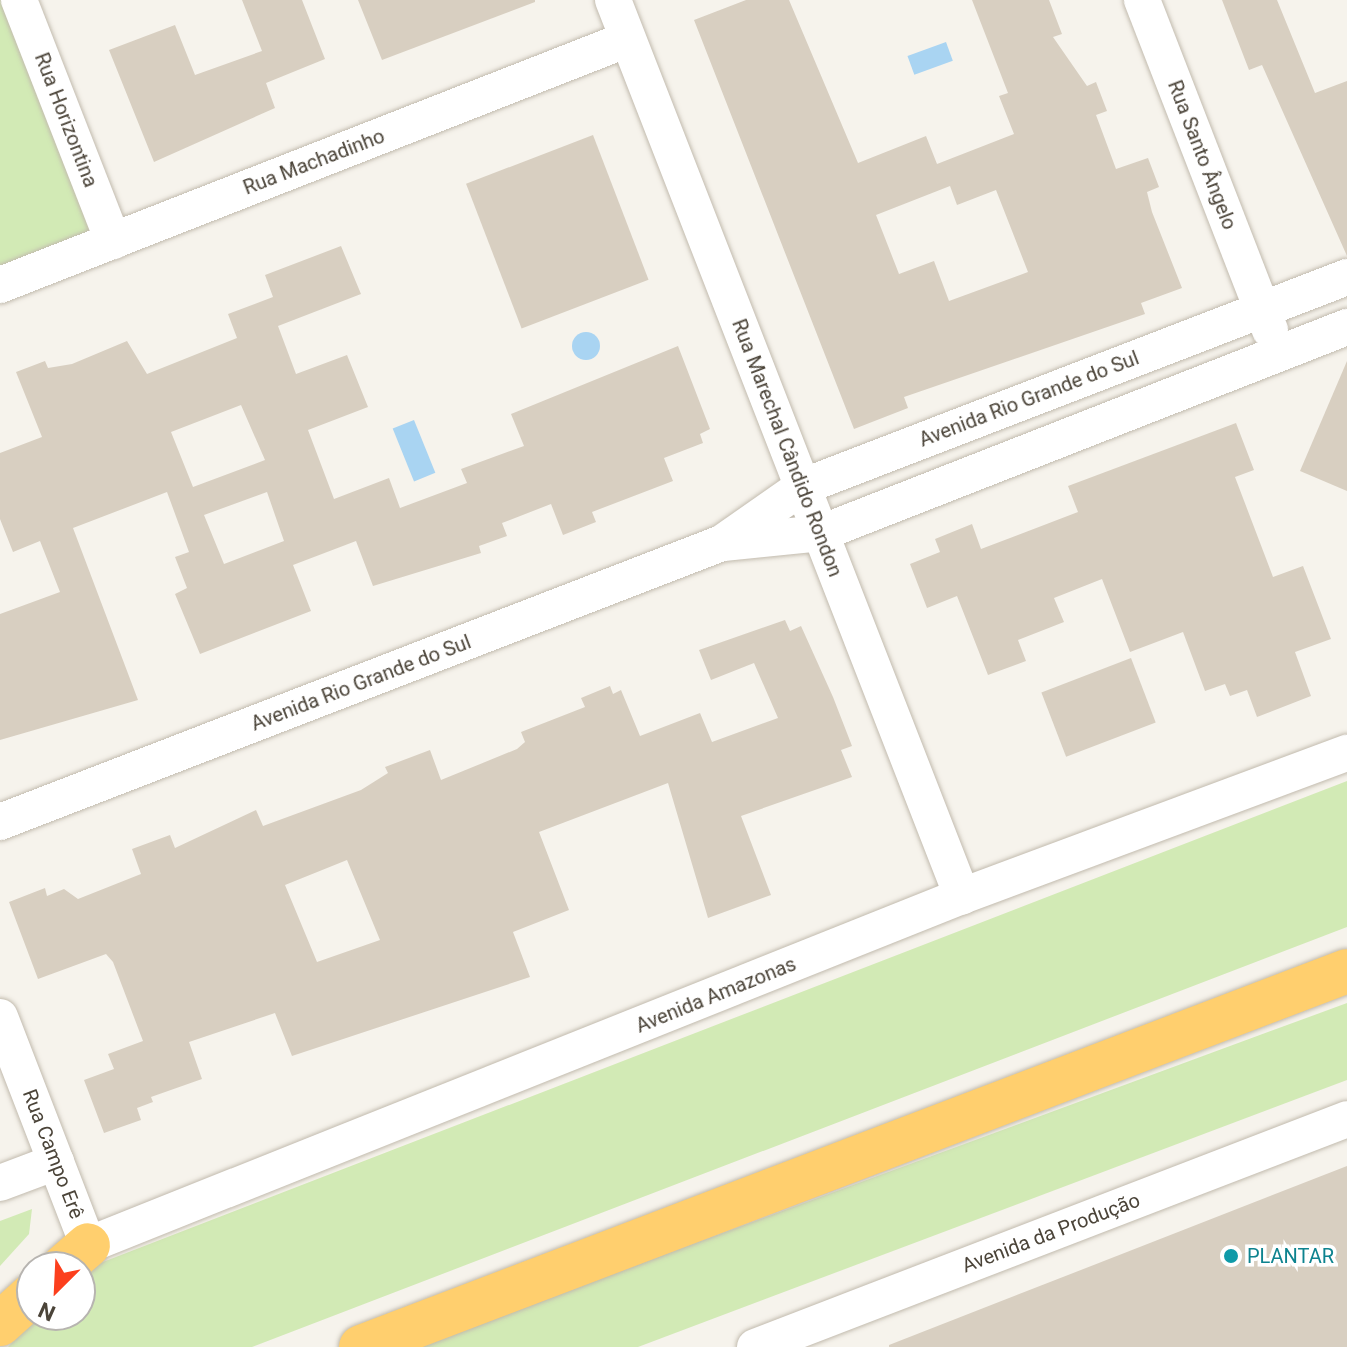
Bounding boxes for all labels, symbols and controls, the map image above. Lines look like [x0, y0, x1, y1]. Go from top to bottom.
street label: Rua Horizontina [29, 49, 103, 191]
street label: Rua Santo Ângelo [1163, 77, 1241, 233]
street label: Rua Machadinho [240, 124, 388, 200]
street label: Rua Marechal Cândido Rondon [727, 316, 847, 580]
street label: Avenida Rio Grande do Sul [916, 346, 1142, 452]
street label: Avenida Rio Grande do Sul [248, 630, 474, 736]
street label: Avenida Amazonas [632, 952, 800, 1038]
street label: Rua Campo Erê [17, 1086, 89, 1222]
street label: Avenida da Produção [959, 1188, 1143, 1278]
place label: PLANTAR [1247, 1244, 1334, 1268]
marker: PLANTAR [1222, 1247, 1240, 1265]
north arrow [16, 1251, 96, 1331]
text: N [35, 1297, 59, 1326]

